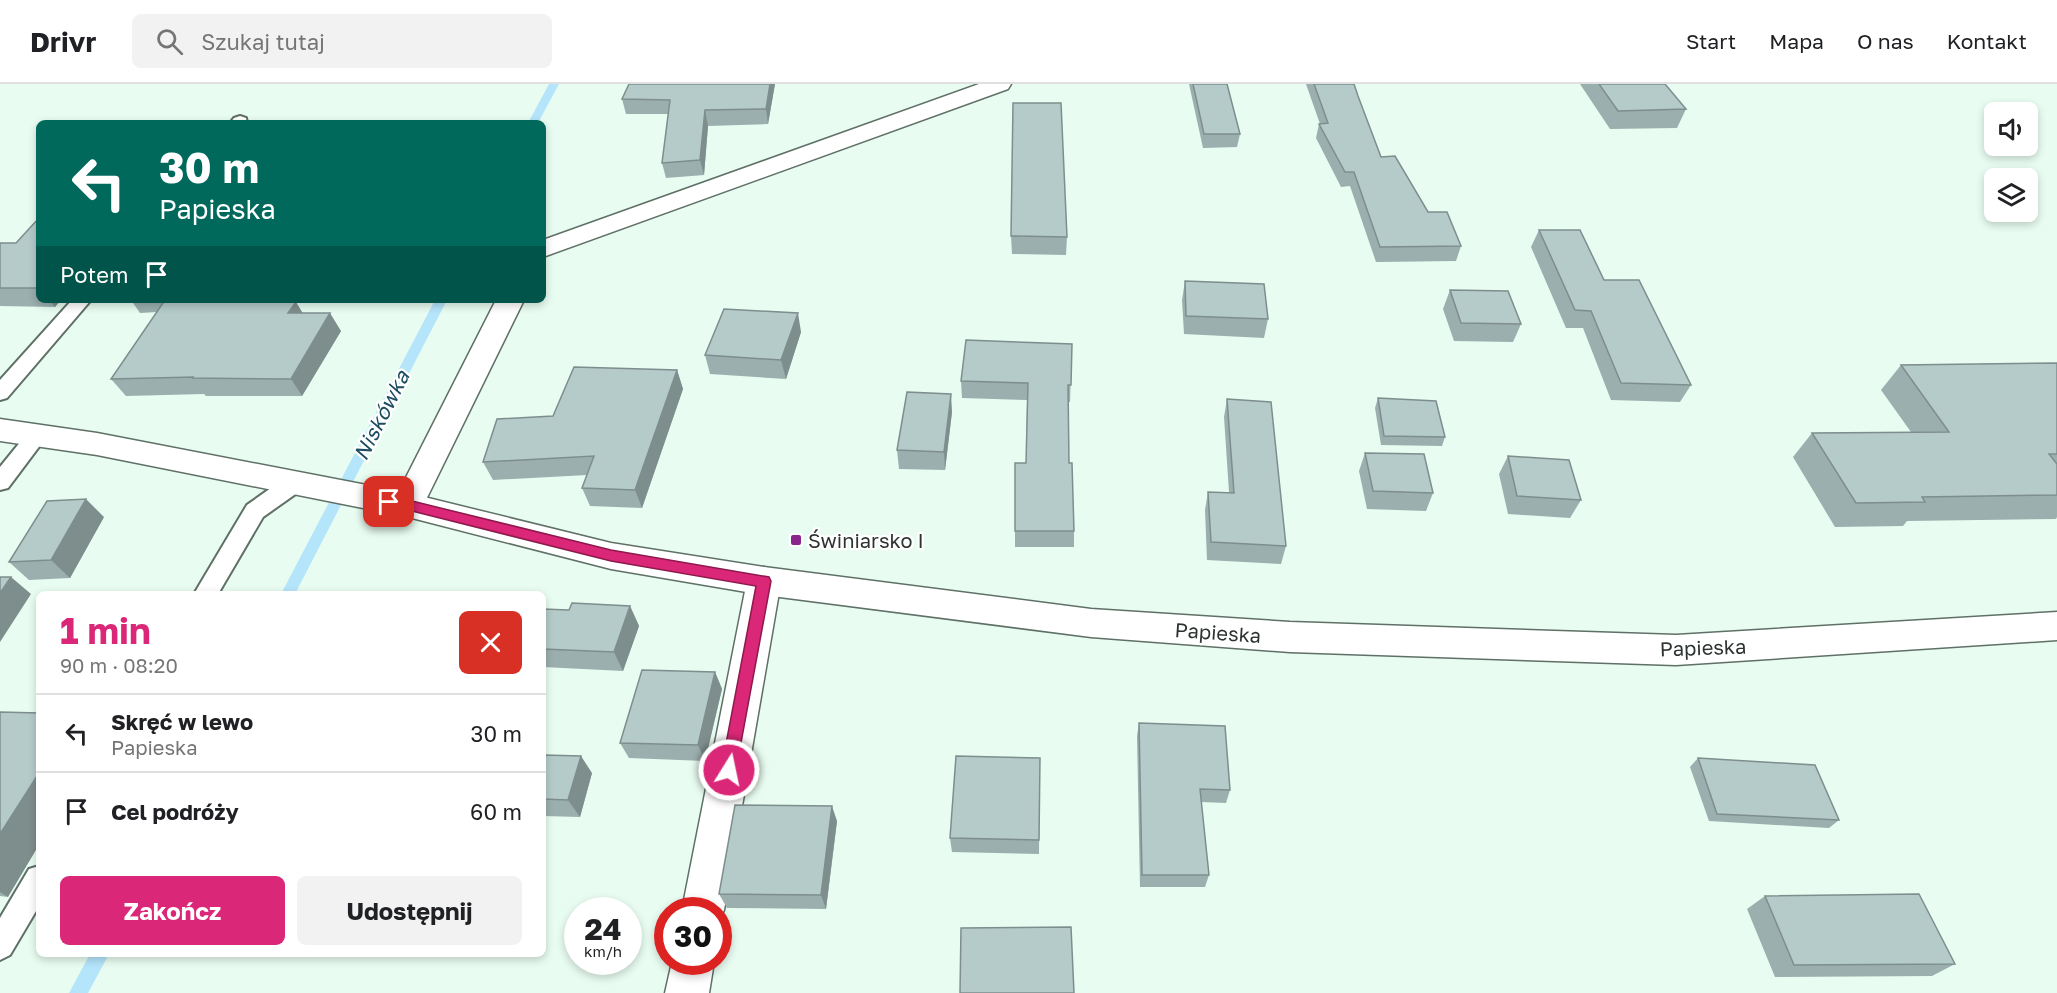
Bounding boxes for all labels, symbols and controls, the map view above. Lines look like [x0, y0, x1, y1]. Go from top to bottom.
search box [132, 14, 552, 68]
text: Drivr [30, 25, 96, 58]
icon: search [153, 25, 186, 58]
text: Szukaj tutaj [201, 28, 325, 55]
text: Start [1686, 28, 1736, 54]
text: Mapa [1769, 28, 1824, 54]
text: O nas [1857, 28, 1914, 54]
text: Kontakt [1947, 28, 2027, 54]
map controls [1984, 102, 2038, 222]
button: sound [1984, 102, 2038, 156]
text: 30 m [159, 142, 259, 192]
icon: left [60, 144, 138, 222]
button: layers [1984, 168, 2038, 222]
text: Papieska [159, 193, 276, 225]
icon: arrive [140, 258, 173, 291]
text: Potem [60, 261, 128, 288]
water label: Niskówka [347, 365, 415, 464]
pin [363, 476, 414, 527]
icon: arrive [372, 485, 405, 518]
place label: Świniarsko I [808, 528, 924, 552]
marker: Świniarsko I [789, 533, 803, 547]
text: 1 min [60, 609, 151, 652]
button: close [459, 611, 522, 674]
street label: Papieska [1174, 617, 1262, 647]
street label: Papieska [1659, 633, 1747, 661]
text: 90 m · 08:20 [60, 653, 178, 677]
text: Skręć w lewo [111, 708, 253, 735]
icon: left [60, 717, 93, 750]
text: 30 m [471, 720, 522, 747]
text: Papieska [111, 735, 197, 759]
position arrow [697, 738, 761, 802]
icon: arrive [60, 795, 93, 828]
text: Cel podróży [111, 798, 239, 825]
text: 60 m [470, 798, 522, 825]
button: Zakończ [60, 876, 285, 945]
button: Udostępnij [297, 876, 522, 945]
speed limit sign: 30 [654, 897, 732, 975]
text: 24 [584, 911, 622, 947]
text: km/h [584, 942, 622, 960]

